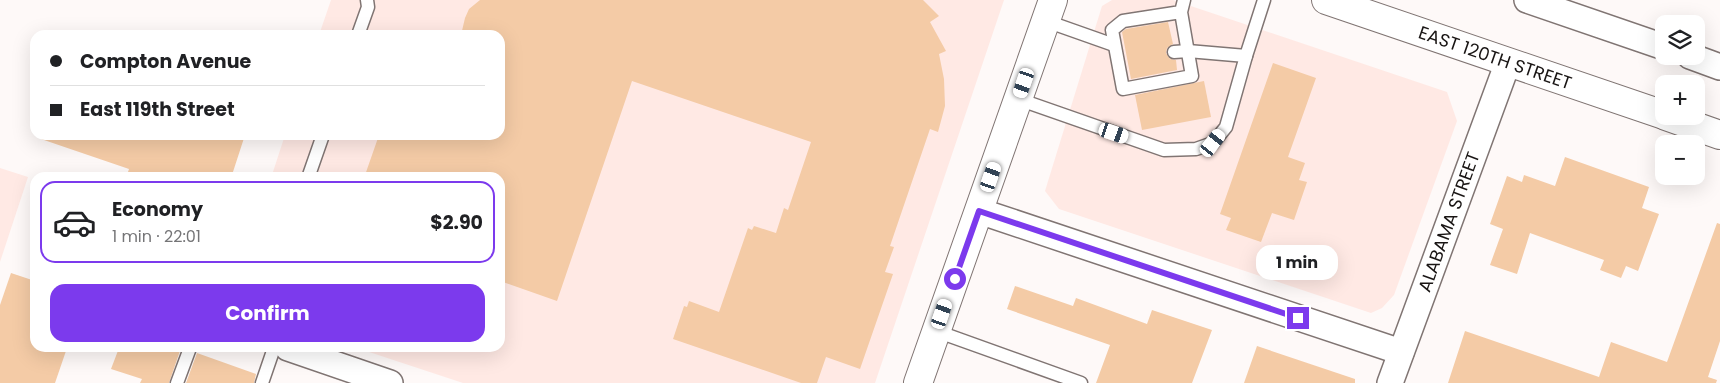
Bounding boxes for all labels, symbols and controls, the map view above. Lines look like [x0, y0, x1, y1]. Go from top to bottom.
map controls [1655, 15, 1705, 185]
button: layers [1655, 15, 1705, 65]
street label: EAST 120TH STREET [1415, 20, 1575, 96]
text: Compton Avenue [80, 48, 251, 75]
car [1012, 66, 1035, 100]
button: + [1655, 75, 1705, 125]
text: East 119th Street [80, 96, 235, 123]
car [1097, 121, 1130, 145]
car [1197, 127, 1228, 159]
button: − [1655, 135, 1705, 185]
street label: ALABAMA STREET [1412, 148, 1486, 295]
car [979, 160, 1002, 194]
text: Economy [112, 196, 203, 223]
icon: car [52, 200, 97, 245]
text: $2.90 [430, 209, 483, 236]
text: 1 min · 22:01 [112, 225, 201, 248]
callout: 1 min [1257, 246, 1339, 280]
text: 1 min [1276, 251, 1318, 274]
route start [944, 268, 966, 290]
button: Confirm [50, 284, 485, 342]
car [930, 297, 953, 331]
route end [1287, 307, 1309, 329]

